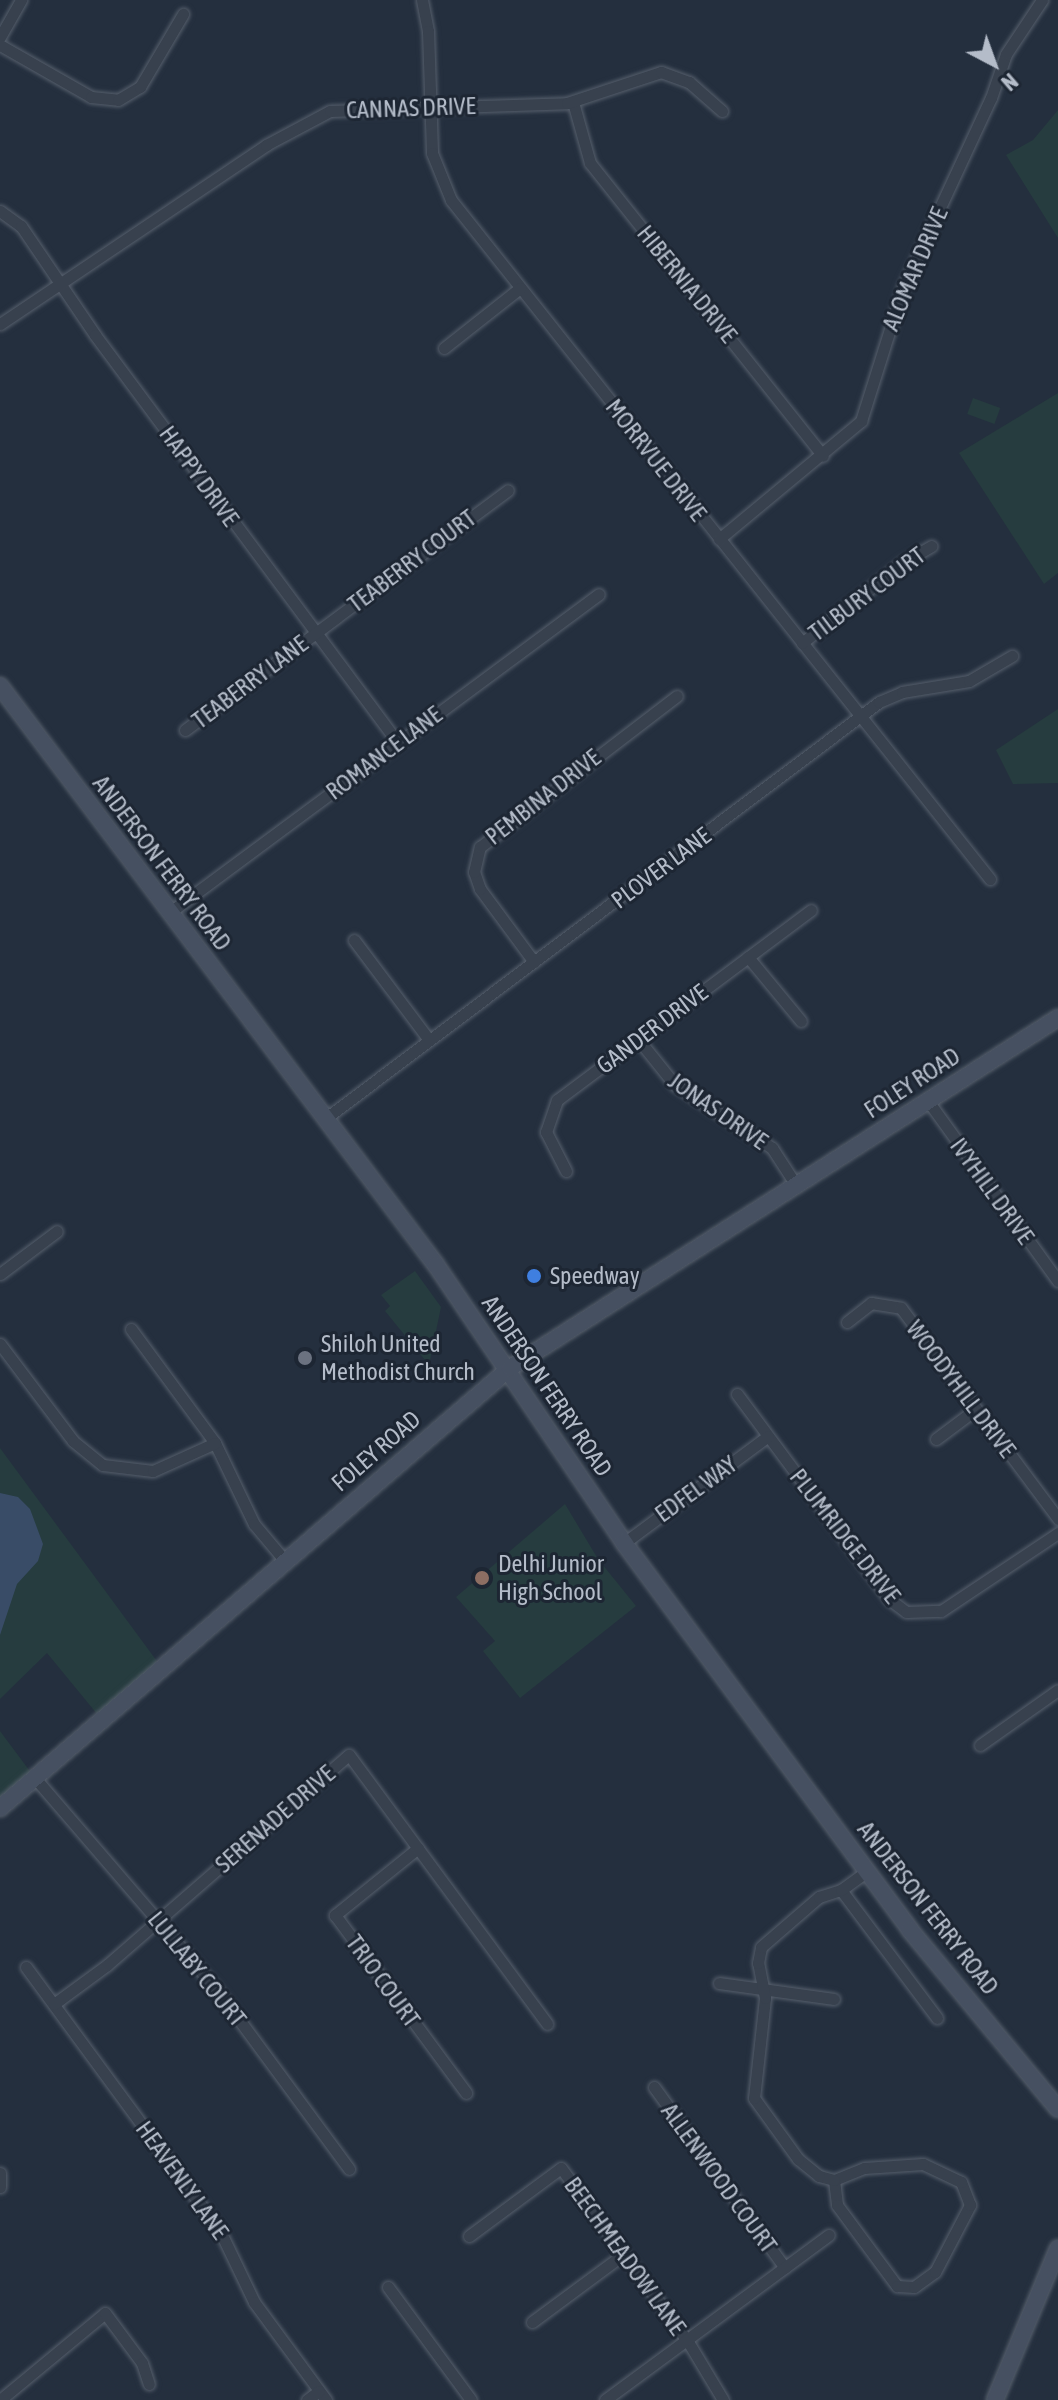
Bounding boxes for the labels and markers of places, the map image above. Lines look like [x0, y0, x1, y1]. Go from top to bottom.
place label: Speedway [550, 1262, 640, 1290]
marker: Speedway [525, 1267, 543, 1285]
place label: Shiloh United Methodist Church [321, 1330, 475, 1386]
marker: Shiloh United Methodist Church [296, 1349, 314, 1367]
place label: Delhi Junior High School [498, 1550, 604, 1606]
marker: Delhi Junior High School [473, 1569, 491, 1587]

